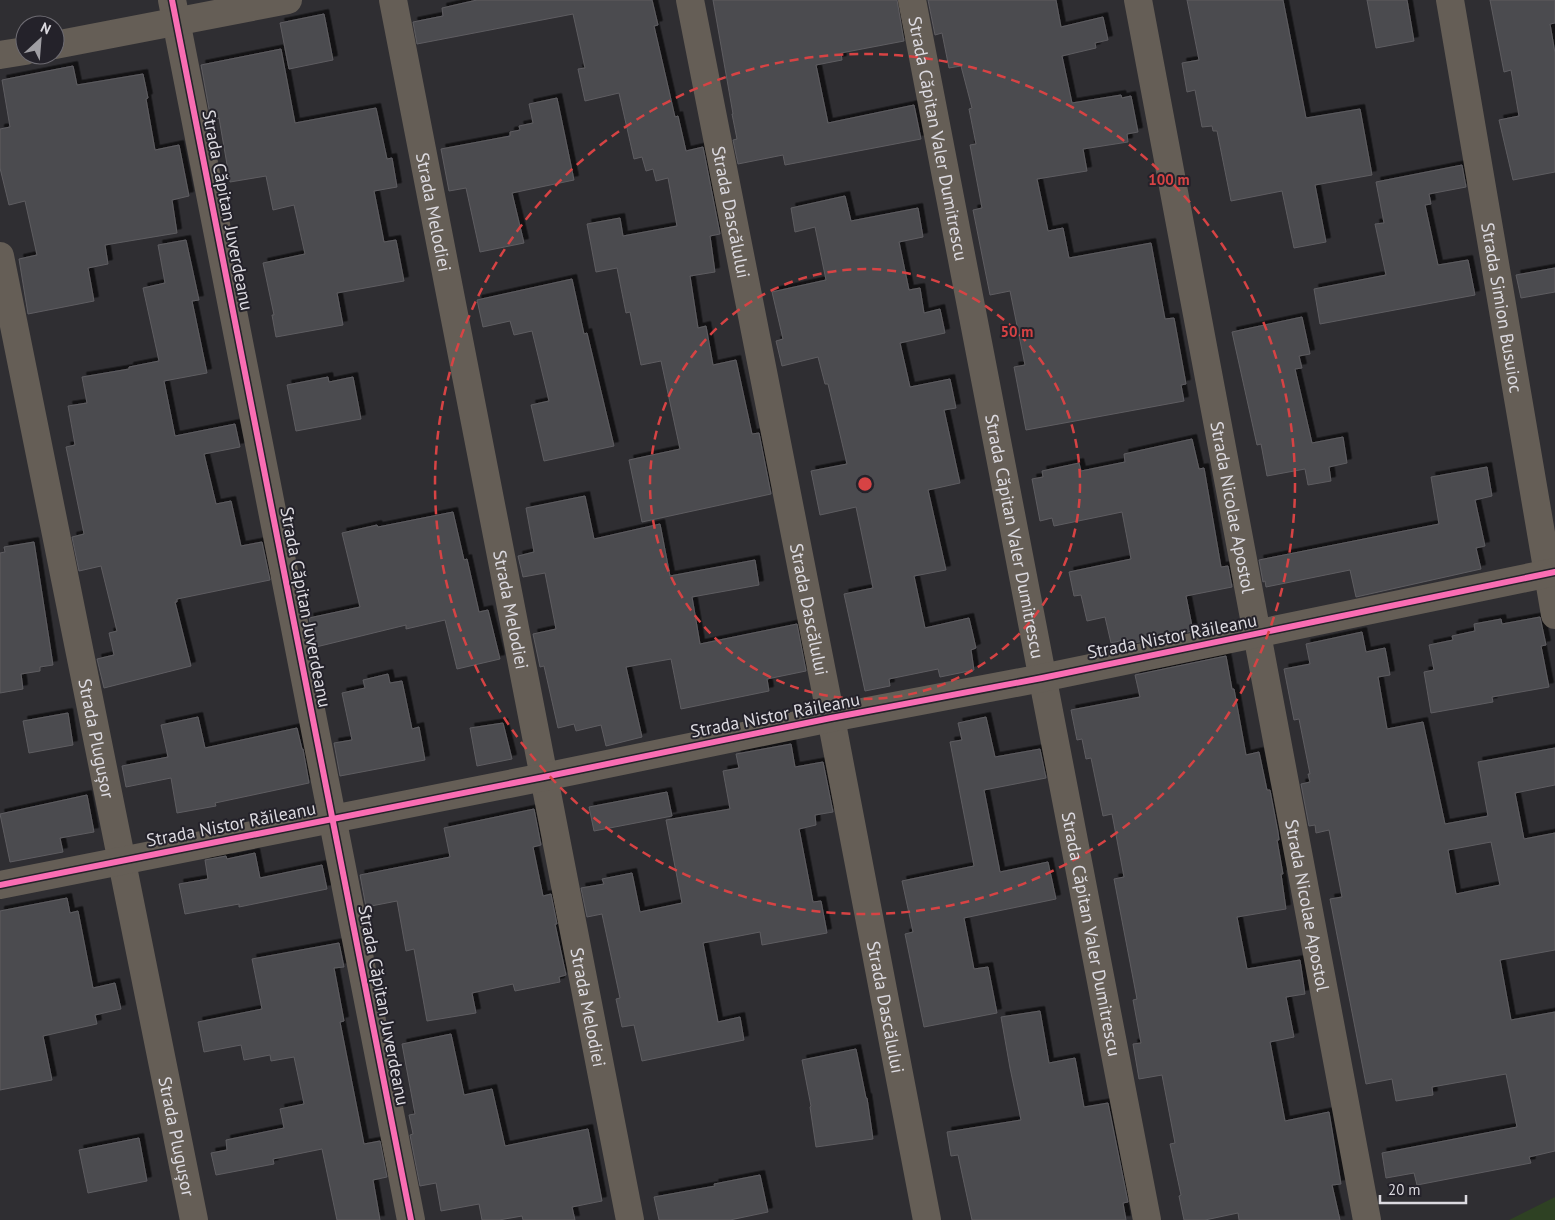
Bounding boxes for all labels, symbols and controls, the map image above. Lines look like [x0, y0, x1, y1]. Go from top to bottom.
street label: Strada Căpitan Valer Dumitrescu [904, 14, 973, 263]
north arrow [15, 15, 65, 65]
text: N [38, 18, 54, 38]
street label: Strada Căpitan Juverdeanu [197, 108, 259, 312]
street label: Strada Dascălului [707, 144, 756, 280]
street label: Strada Melodiei [411, 150, 457, 274]
text: 100 m [1148, 170, 1190, 189]
street label: Strada Simion Busuioc [1477, 221, 1528, 394]
text: 50 m [1001, 322, 1033, 341]
street label: Strada Căpitan Valer Dumitrescu [980, 412, 1050, 660]
street label: Strada Nicolae Apostol [1206, 419, 1261, 596]
centre of rings [856, 475, 874, 493]
street label: Strada Căpitan Juverdeanu [275, 505, 337, 709]
street label: Strada Dascălului [785, 541, 834, 677]
street label: Strada Melodiei [489, 548, 534, 671]
street label: Strada Nistor Răileanu [1085, 608, 1259, 664]
street label: Strada Plugușor [74, 676, 120, 800]
street label: Strada Nistor Răileanu [688, 687, 862, 743]
street label: Strada Nistor Răileanu [144, 796, 318, 852]
street label: Strada Căpitan Valer Dumitrescu [1057, 810, 1127, 1058]
street label: Strada Nicolae Apostol [1281, 817, 1335, 994]
street label: Strada Căpitan Juverdeanu [353, 903, 415, 1107]
street label: Strada Dascălului [862, 939, 910, 1075]
street label: Strada Melodiei [566, 946, 611, 1069]
street label: Strada Plugușor [154, 1074, 200, 1198]
scale bar [1380, 1172, 1466, 1204]
text: 20 m [1388, 1180, 1421, 1199]

